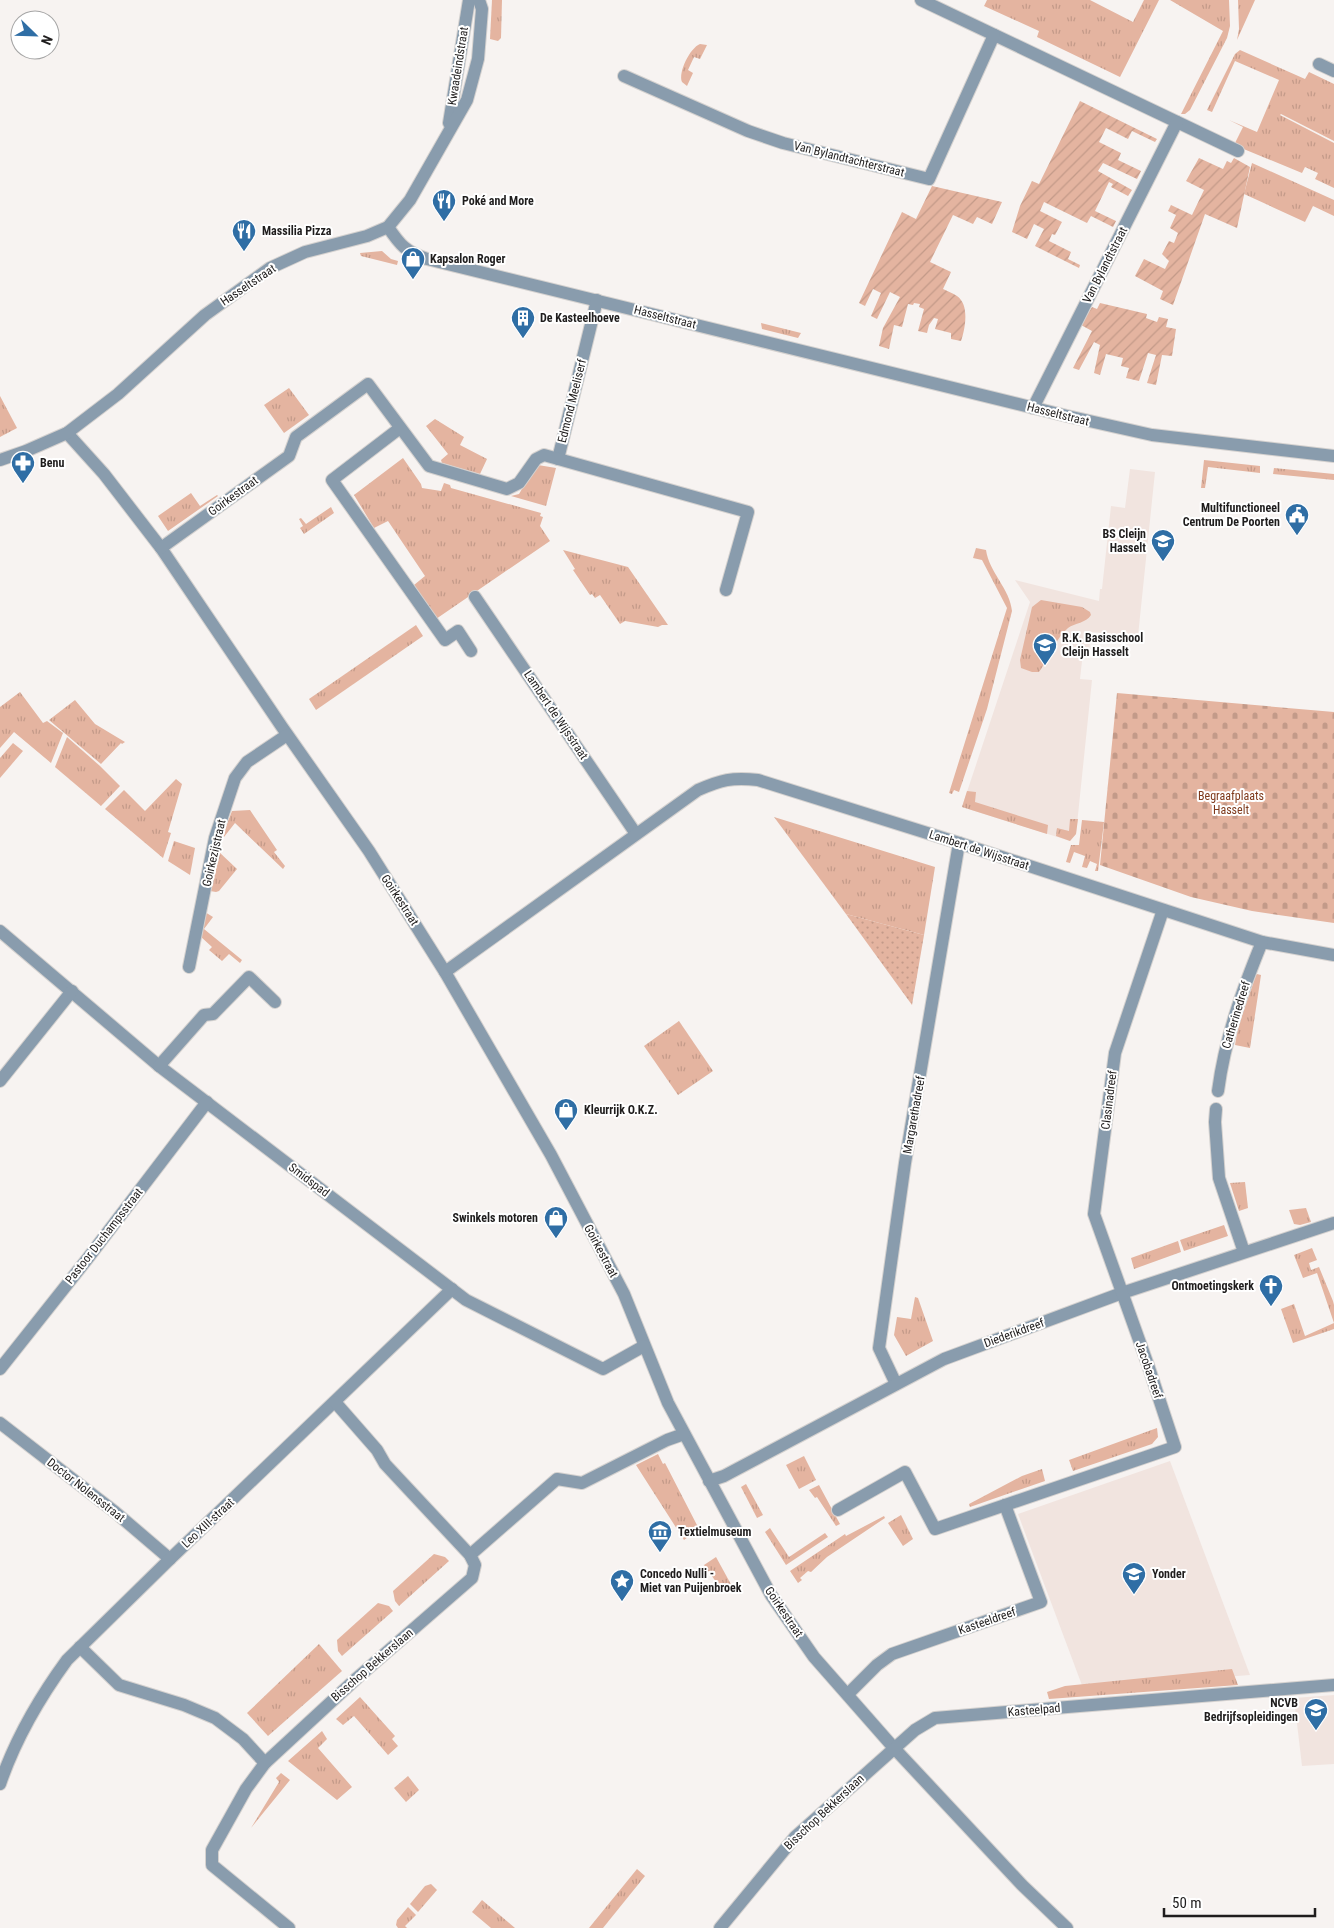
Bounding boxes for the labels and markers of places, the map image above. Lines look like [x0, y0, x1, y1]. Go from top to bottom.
restaurant icon: Poké and More [431, 188, 457, 222]
place label: Poké and More [462, 194, 534, 208]
restaurant icon: Massilia Pizza [231, 218, 257, 252]
place label: Massilia Pizza [262, 224, 332, 238]
shop icon: Kapsalon Roger [400, 246, 426, 280]
place label: Kapsalon Roger [430, 252, 505, 266]
building icon: De Kasteelhoeve [510, 305, 536, 339]
place label: De Kasteelhoeve [540, 311, 620, 325]
pharmacy icon: Benu [10, 450, 36, 484]
place label: Benu [40, 456, 64, 470]
place label: Multifunctioneel Centrum De Poorten [1183, 501, 1280, 529]
public building icon: Multifunctioneel Centrum De Poorten [1284, 502, 1310, 536]
place label: BS Cleijn Hasselt [1103, 527, 1146, 555]
school or university icon: BS Cleijn Hasselt [1150, 528, 1176, 562]
place label: R.K. Basisschool Cleijn Hasselt [1062, 631, 1143, 659]
school or university icon: R.K. Basisschool Cleijn Hasselt [1032, 632, 1058, 666]
shop icon: Kleurrijk O.K.Z. [553, 1097, 579, 1131]
place label: Kleurrijk O.K.Z. [584, 1103, 658, 1117]
shop icon: Swinkels motoren [543, 1205, 569, 1239]
place label: Swinkels motoren [453, 1211, 538, 1225]
church icon: Ontmoetingskerk [1258, 1273, 1284, 1307]
place label: Ontmoetingskerk [1171, 1279, 1254, 1293]
museum icon: Textielmuseum [647, 1519, 673, 1553]
place label: Textielmuseum [678, 1525, 752, 1539]
school or university icon: Yonder [1121, 1561, 1147, 1595]
place label: Concedo Nulli - Miet van Puijenbroek [640, 1567, 742, 1595]
place label: Yonder [1152, 1567, 1186, 1581]
place icon: Concedo Nulli - Miet van Puijenbroek [609, 1568, 635, 1602]
place label: NCVB Bedrijfsopleidingen [1204, 1696, 1298, 1724]
school or university icon: NCVB Bedrijfsopleidingen [1303, 1697, 1329, 1731]

